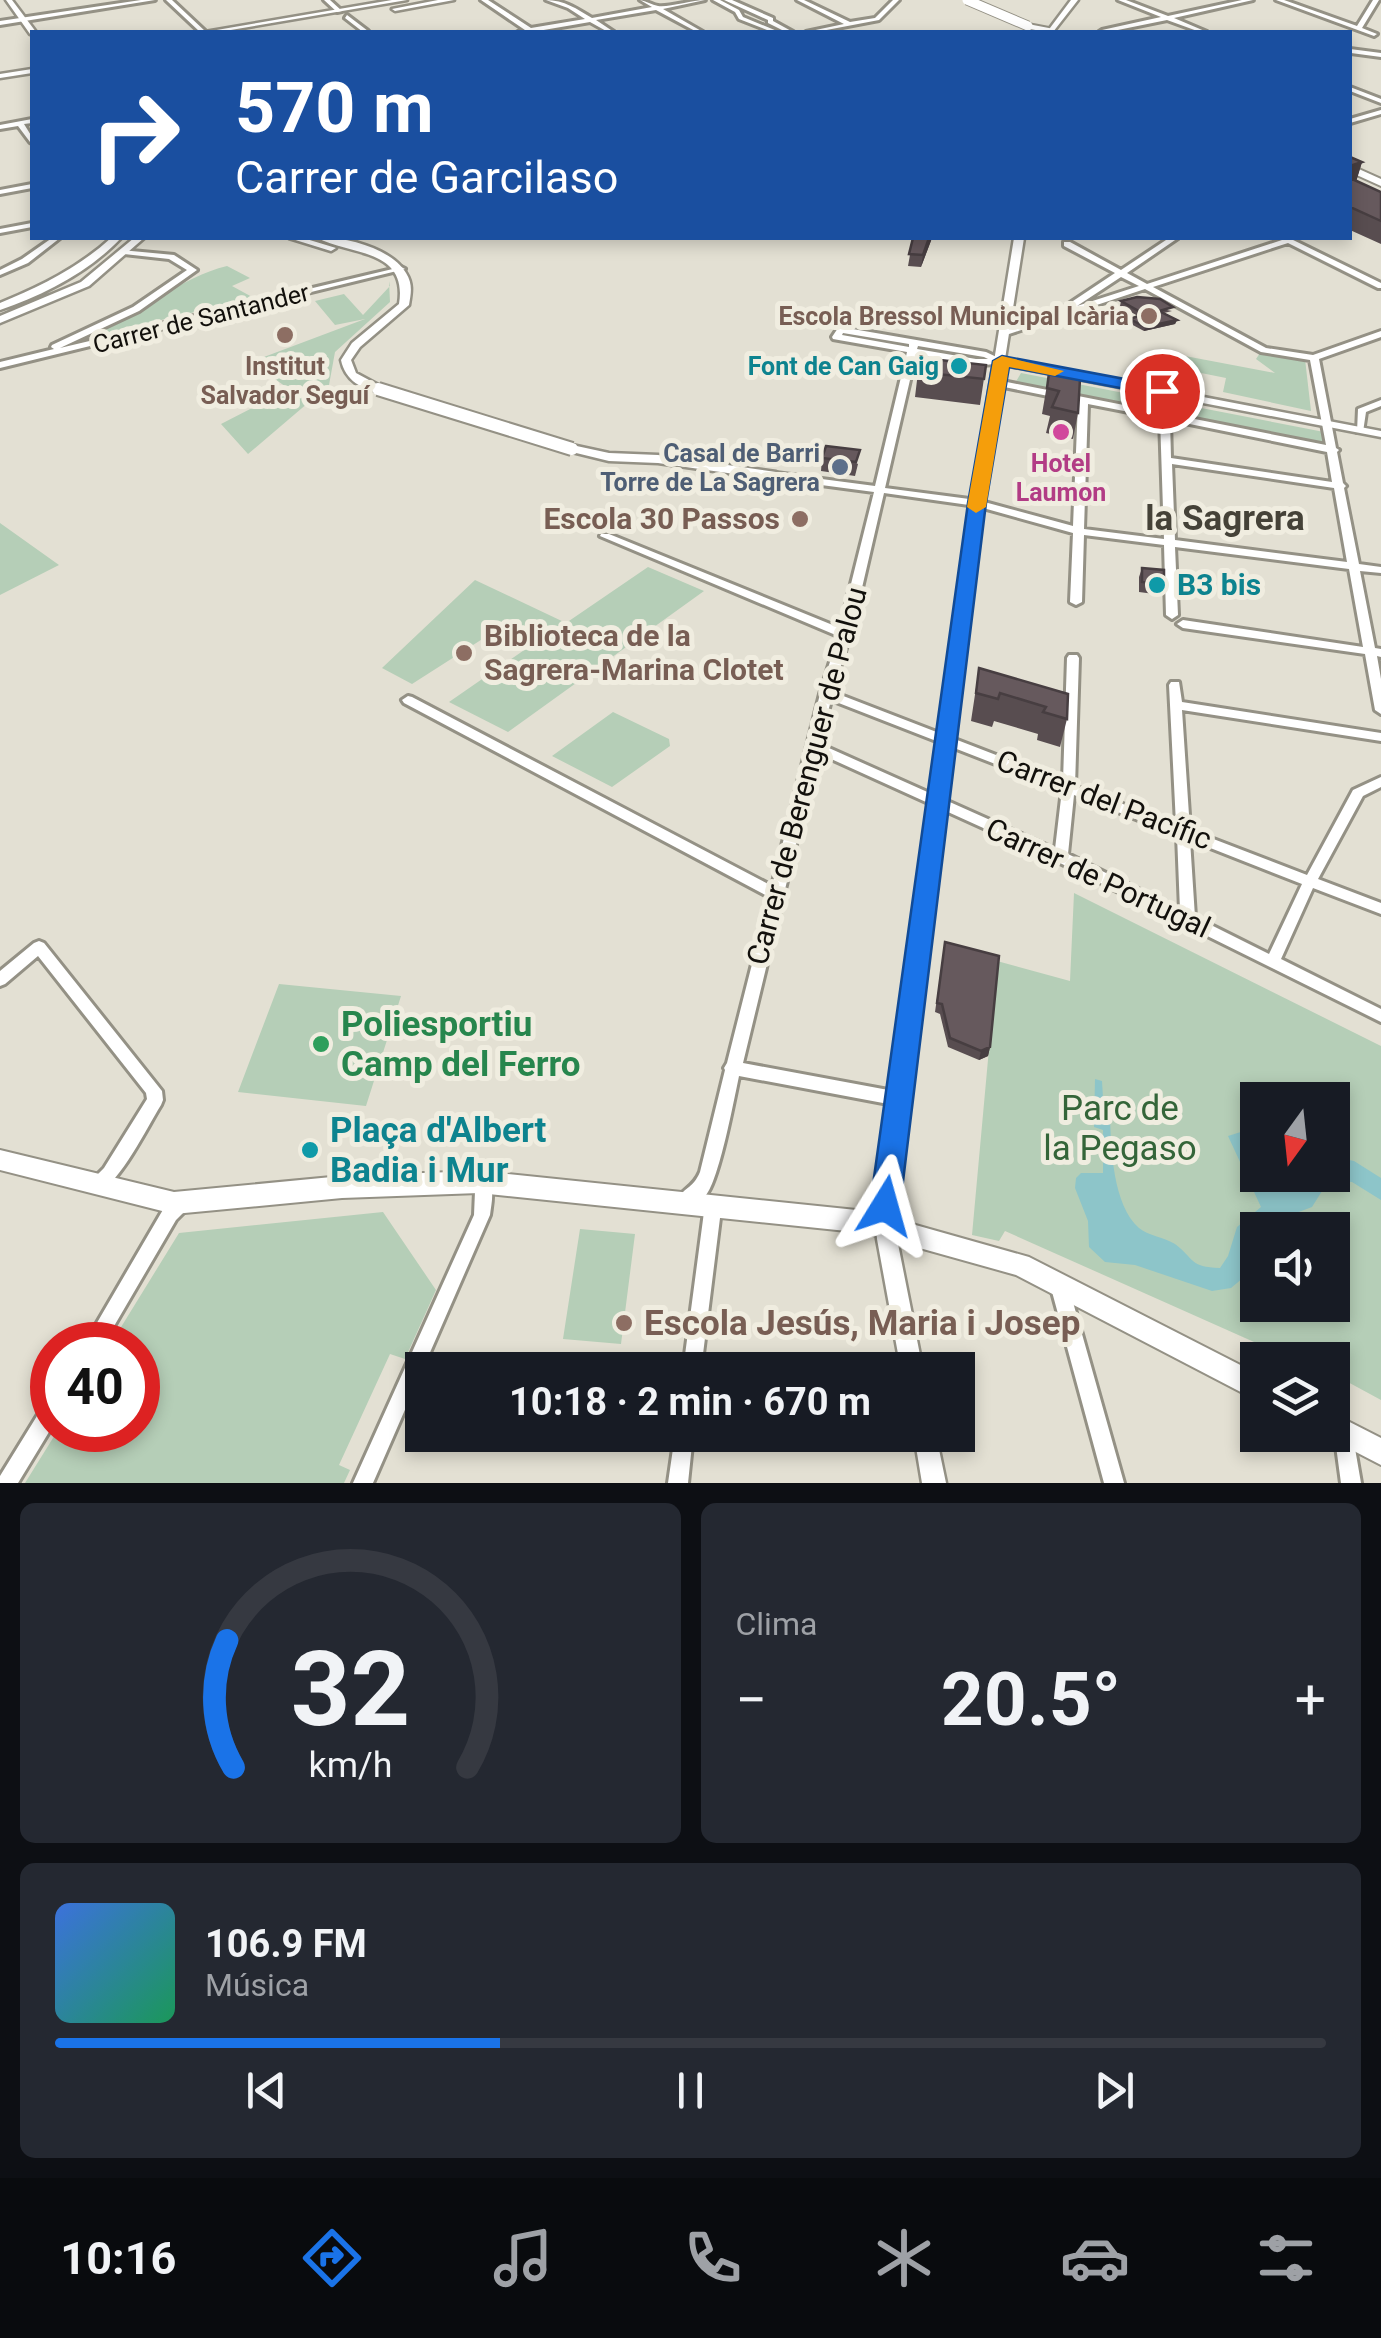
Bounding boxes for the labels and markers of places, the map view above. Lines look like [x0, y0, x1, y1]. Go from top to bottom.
place label: Escola Bressol Municipal Icària [778, 302, 1129, 331]
marker: Escola Bressol Municipal Icària [1138, 305, 1160, 327]
marker: Institut Salvador Seguí [274, 324, 296, 346]
pin [1120, 349, 1205, 434]
place label: Institut Salvador Seguí [201, 352, 371, 410]
place label: Font de Can Gaig [748, 352, 939, 381]
marker: Font de Can Gaig [948, 355, 970, 377]
marker: Hotel Laumon [1050, 421, 1072, 443]
place label: Casal de Barri Torre de La Sagrera [600, 439, 820, 497]
place label: Hotel Laumon [1016, 449, 1106, 507]
marker: Casal de Barri Torre de La Sagrera [829, 456, 851, 478]
place label: Escola 30 Passos [543, 501, 780, 536]
marker: Escola 30 Passos [789, 508, 811, 530]
place label: B3 bis [1177, 567, 1261, 602]
marker: B3 bis [1146, 574, 1168, 596]
place label: Biblioteca de la Sagrera-Marina Clotet [484, 618, 784, 687]
marker: Biblioteca de la Sagrera-Marina Clotet [453, 642, 475, 664]
place label: Poliesportiu Camp del Ferro [341, 1004, 581, 1085]
marker: Poliesportiu Camp del Ferro [310, 1033, 332, 1055]
place label: Plaça d'Albert Badia i Mur [330, 1110, 547, 1191]
marker: Plaça d'Albert Badia i Mur [299, 1139, 321, 1161]
place label: Escola Jesús, Maria i Josep [644, 1303, 1080, 1344]
marker: Escola Jesús, Maria i Josep [613, 1312, 635, 1334]

